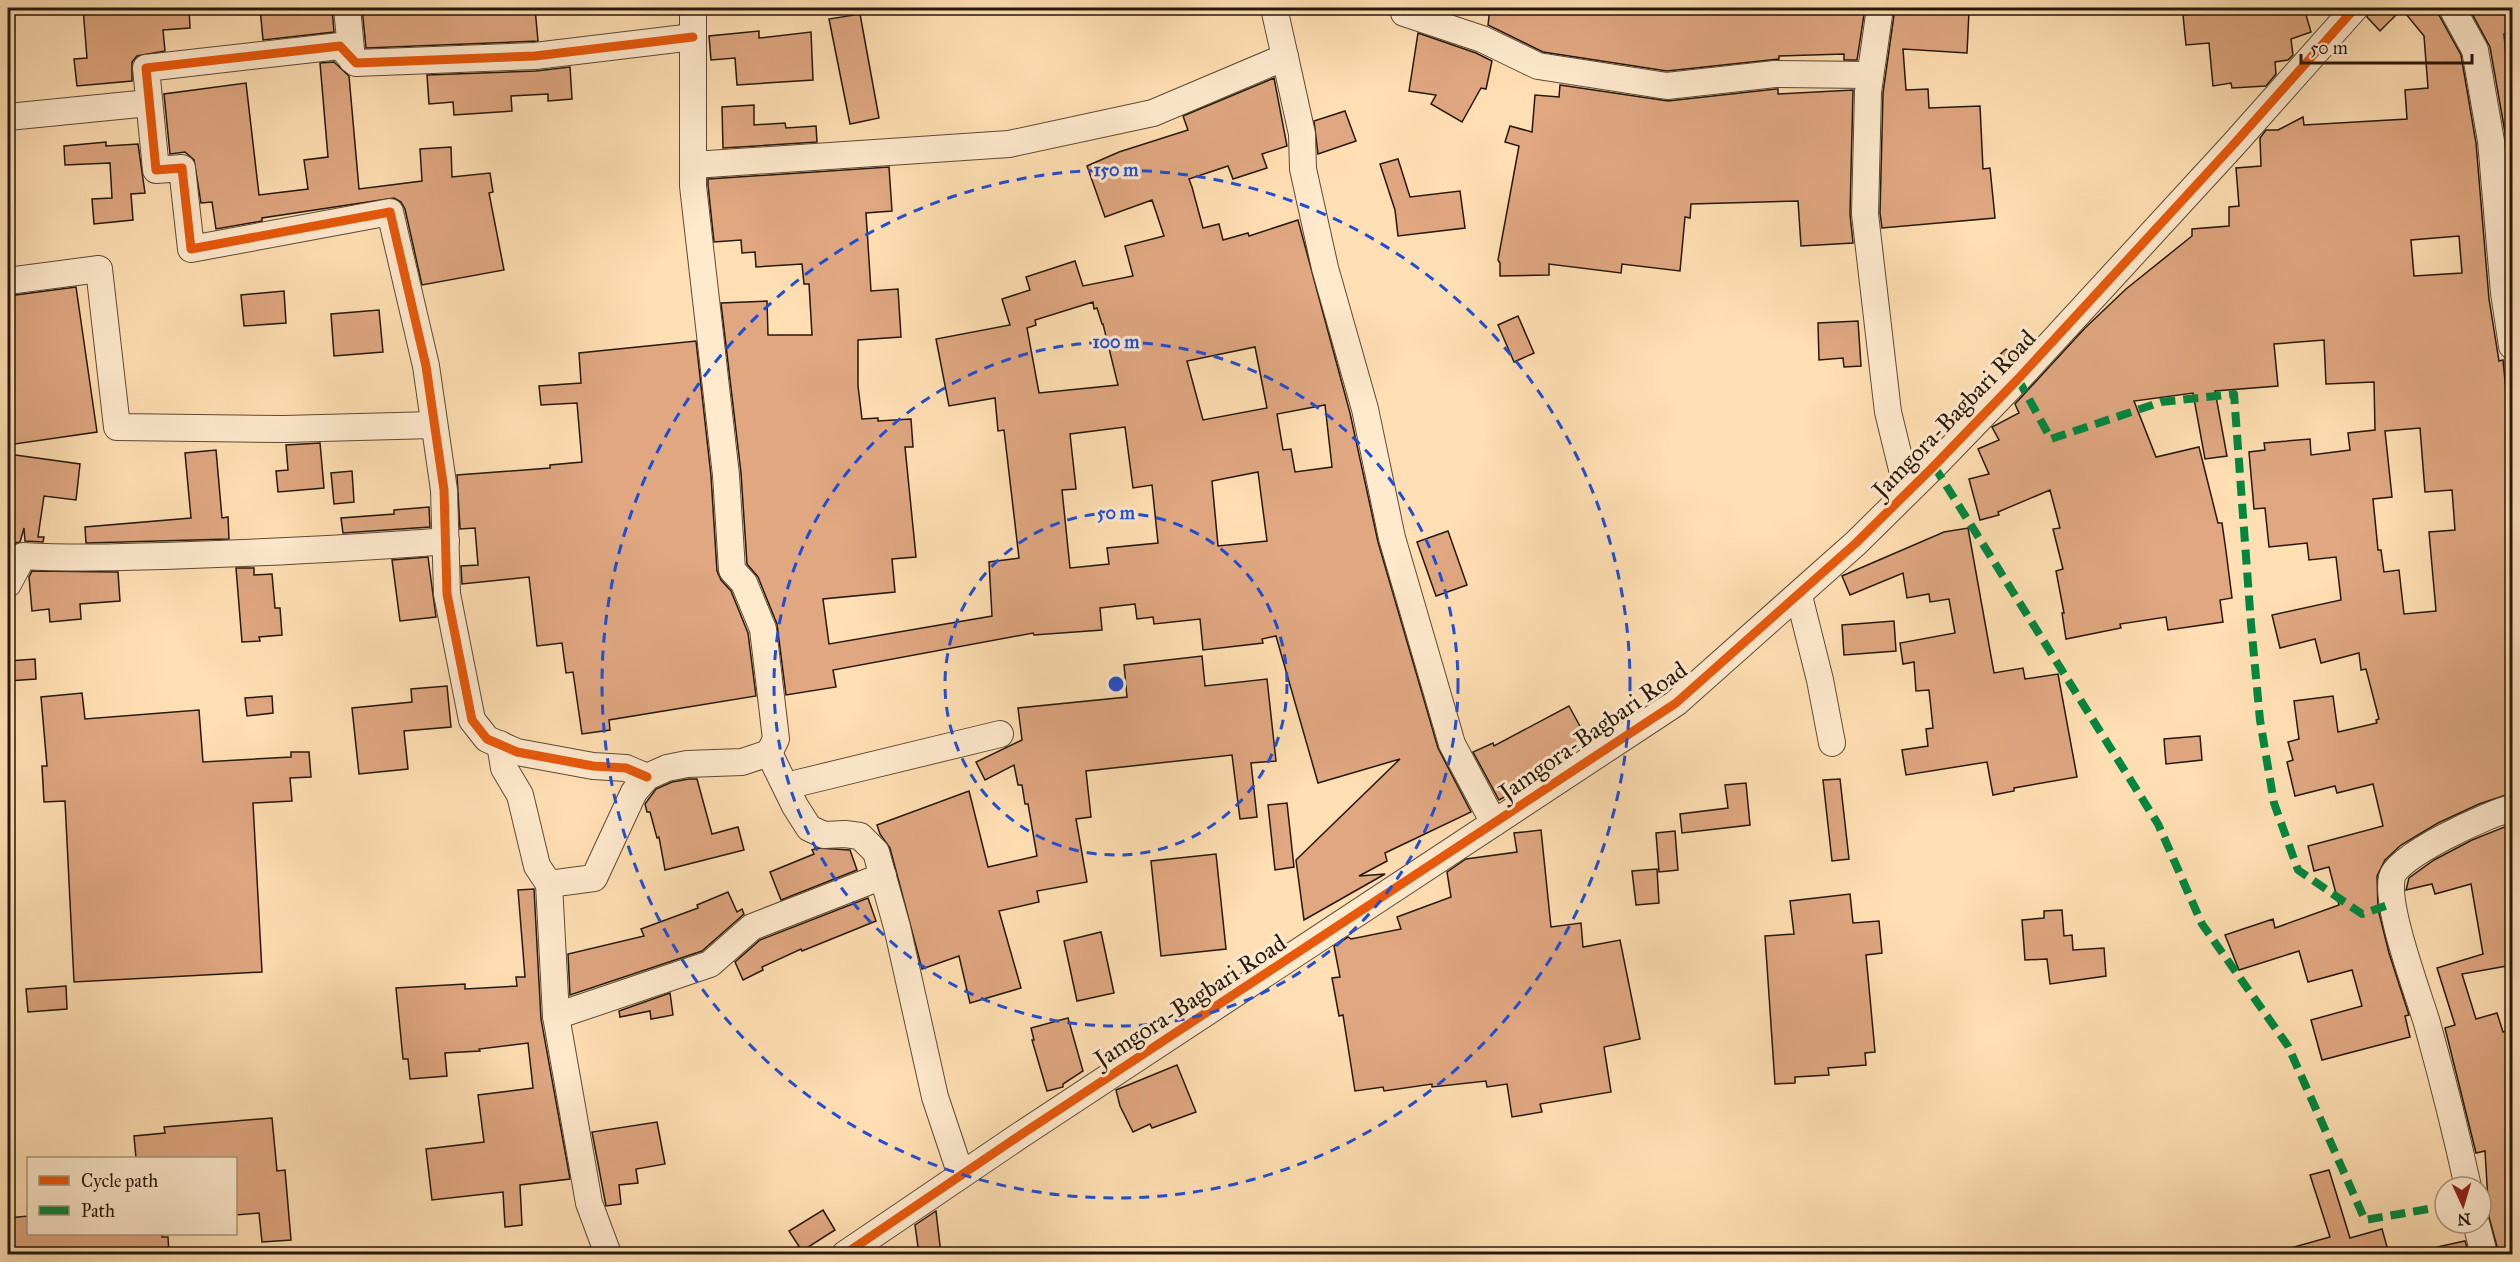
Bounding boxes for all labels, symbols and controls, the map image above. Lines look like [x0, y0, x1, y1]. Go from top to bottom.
scale bar [2301, 27, 2472, 65]
text: 50 m [2310, 37, 2348, 59]
text: 150 m [1094, 159, 1139, 181]
street label: Jamgora-Bagbari Road [1864, 323, 2042, 507]
text: 100 m [1093, 331, 1140, 353]
text: 50 m [1097, 502, 1136, 524]
street label: Jamgora-Bagbari Road [1491, 655, 1693, 809]
centre of rings [1106, 674, 1126, 694]
street label: Jamgora-Bagbari Road [1086, 928, 1292, 1076]
legend [27, 1157, 237, 1235]
text: Cycle path [81, 1170, 158, 1192]
north arrow [2433, 1175, 2493, 1235]
text: Path [81, 1200, 115, 1222]
text: N [2456, 1210, 2471, 1229]

